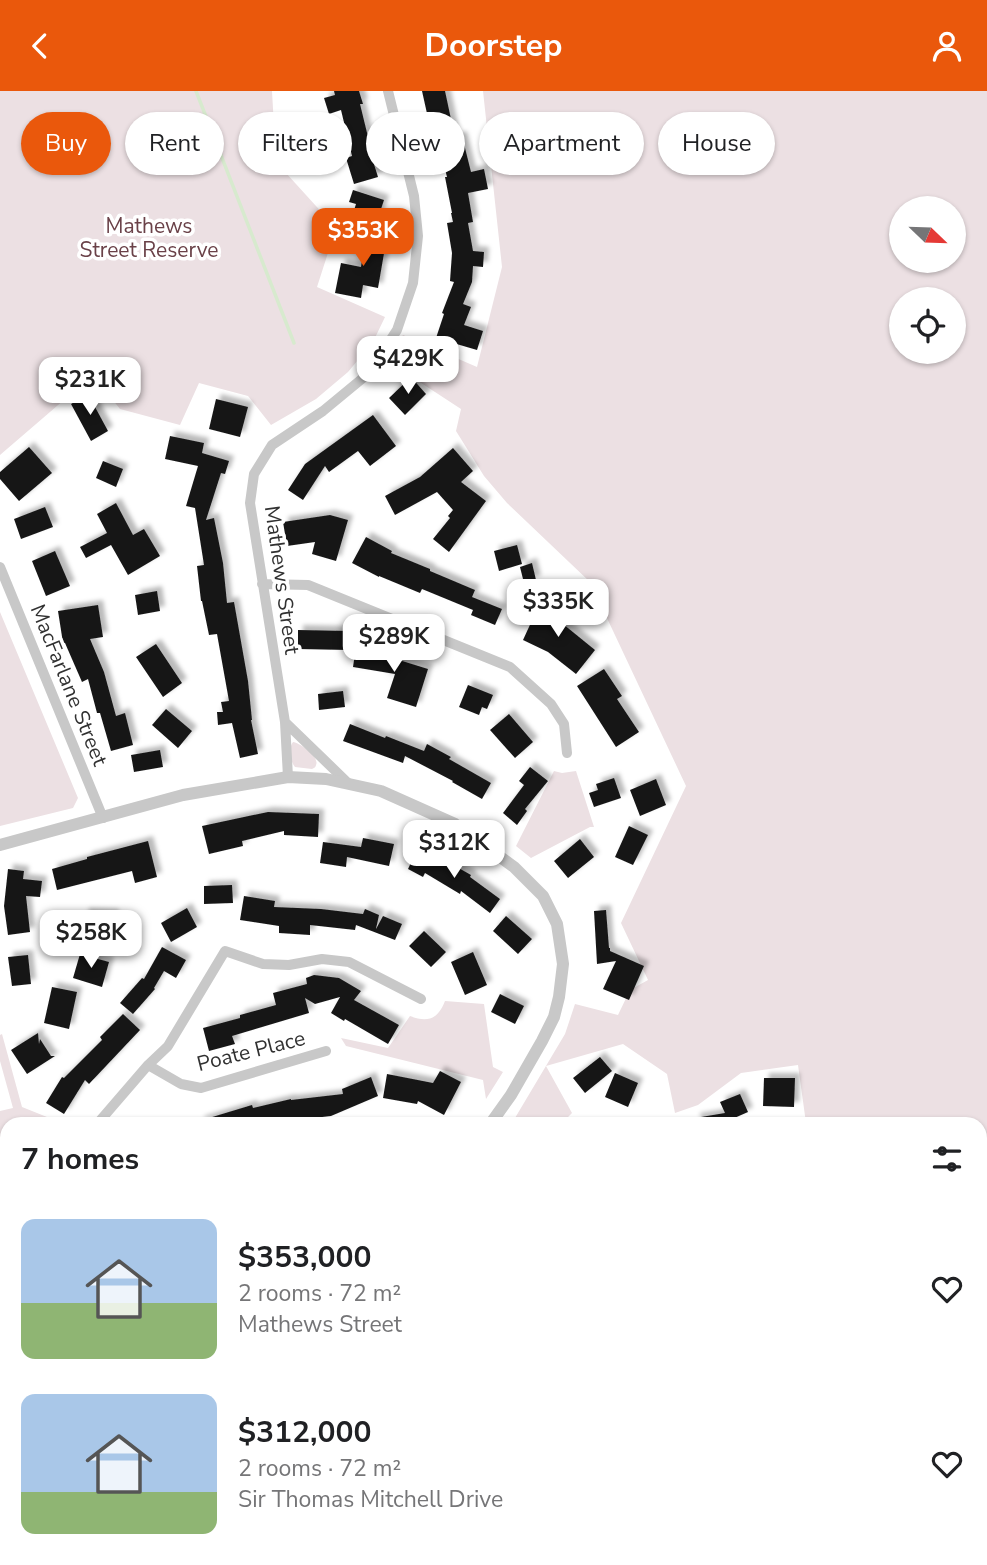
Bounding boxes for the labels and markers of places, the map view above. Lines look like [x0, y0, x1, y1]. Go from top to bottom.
pin: $353K [314, 209, 412, 268]
pin: $429K [359, 337, 457, 396]
pin: $231K [41, 357, 139, 417]
pin: $335K [509, 580, 607, 639]
pin: $289K [345, 615, 443, 674]
pin: $312K [405, 821, 503, 880]
pin: $258K [42, 911, 140, 970]

